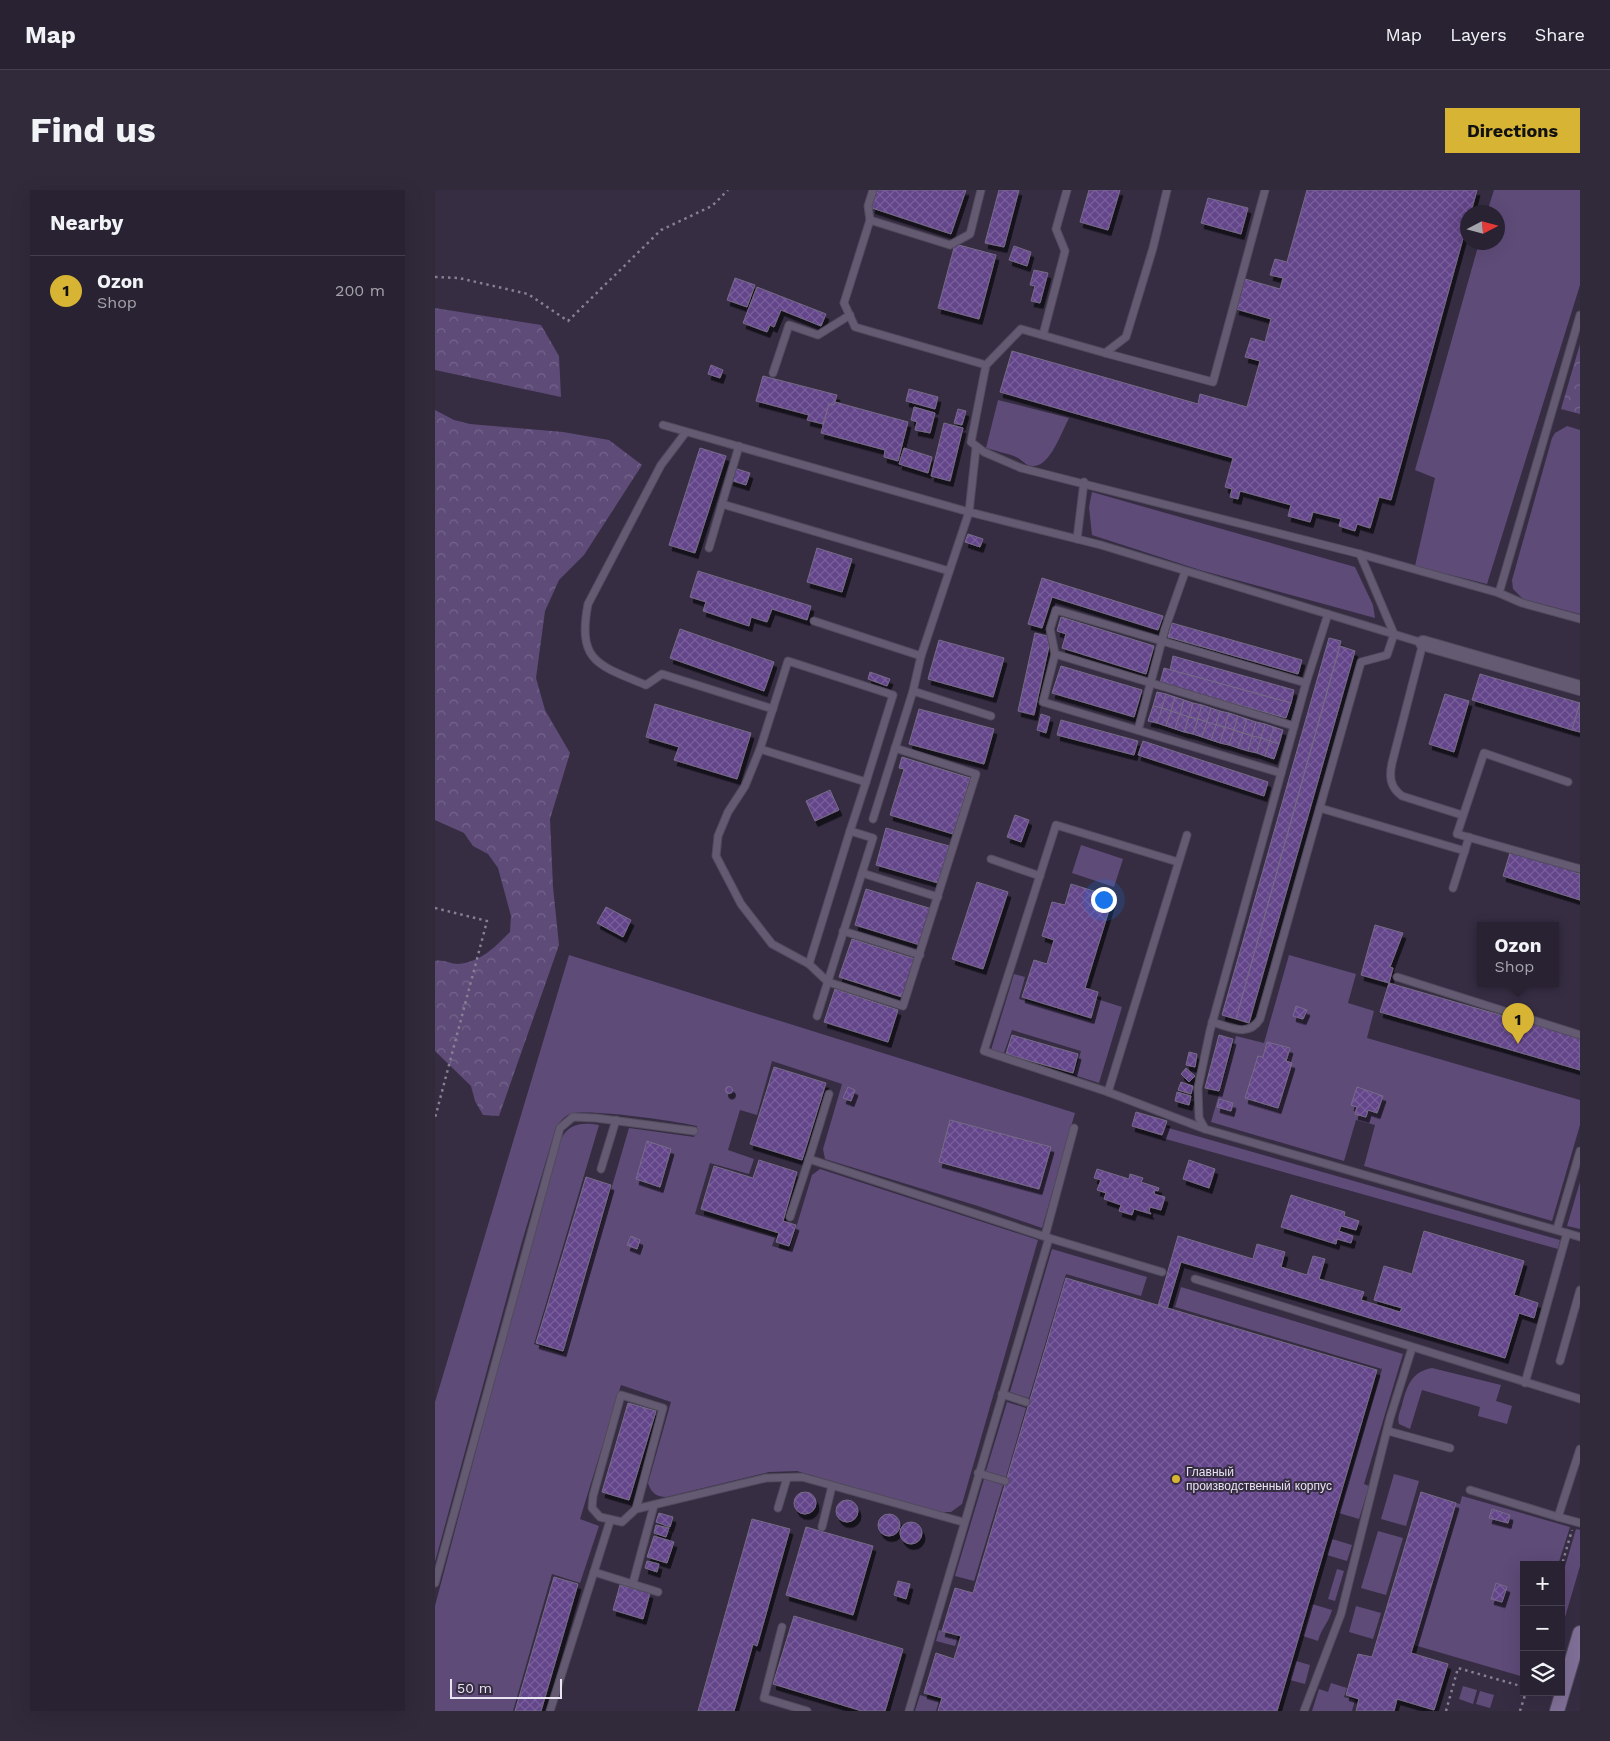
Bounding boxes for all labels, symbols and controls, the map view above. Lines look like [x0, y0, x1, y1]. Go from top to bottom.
text: Map [25, 21, 76, 49]
text: Map [1385, 24, 1422, 45]
text: Layers [1450, 24, 1507, 45]
text: Share [1535, 24, 1585, 45]
button: Directions [1445, 108, 1580, 153]
text: Find us [30, 109, 156, 151]
north arrow [1460, 205, 1505, 250]
text: Nearby [50, 210, 123, 235]
text: Ozon [97, 270, 144, 293]
text: 1 [63, 281, 69, 300]
text: 200 m [335, 281, 385, 300]
text: Shop [97, 293, 137, 312]
your location [1091, 887, 1117, 913]
popup [1477, 922, 1559, 987]
text: Ozon [1495, 934, 1541, 957]
text: Shop [1495, 957, 1534, 976]
pin: 1 [1502, 1003, 1534, 1044]
place label: Главный производственный корпус [1186, 1465, 1332, 1493]
marker: Главный производственный корпус [1170, 1473, 1182, 1485]
map controls [1520, 1561, 1565, 1696]
button: + [1520, 1561, 1565, 1606]
button: − [1520, 1606, 1565, 1651]
button: layers [1520, 1651, 1565, 1696]
scale bar [450, 1676, 563, 1699]
text: 50 m [457, 1680, 492, 1696]

